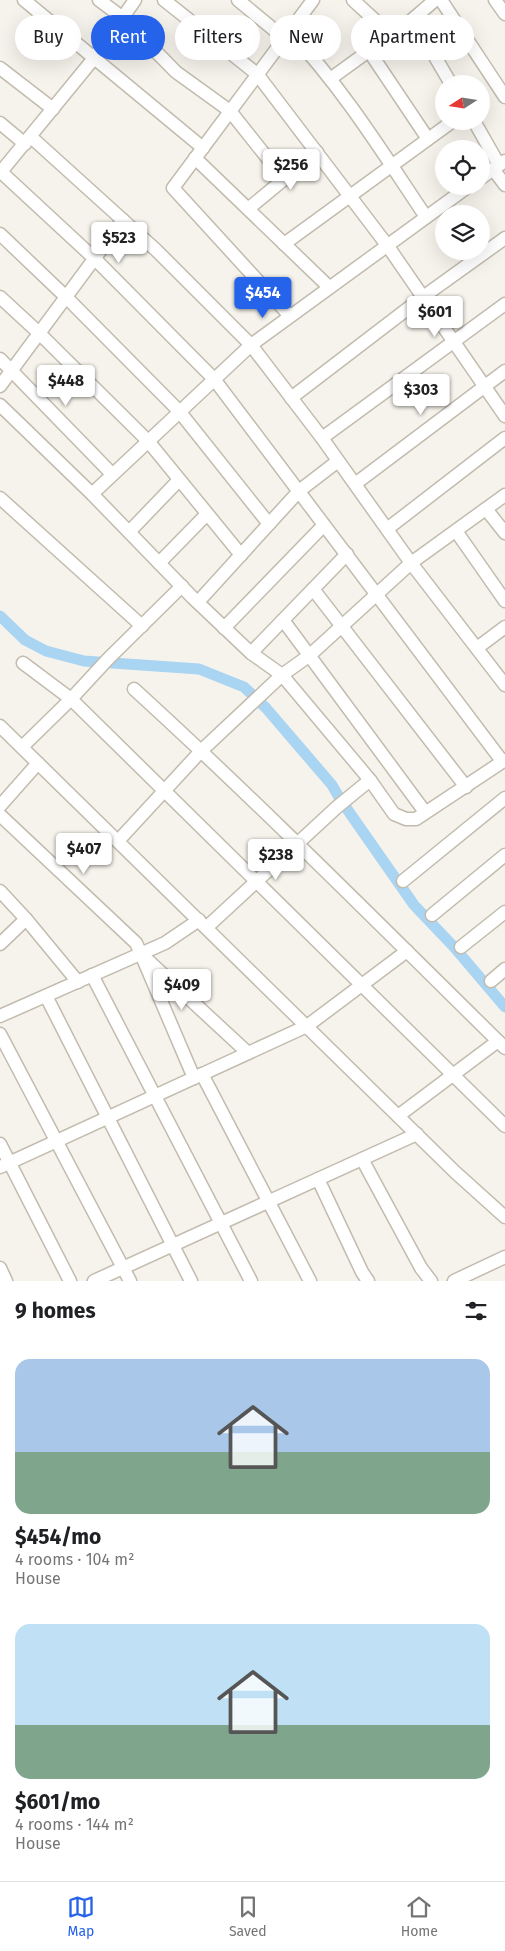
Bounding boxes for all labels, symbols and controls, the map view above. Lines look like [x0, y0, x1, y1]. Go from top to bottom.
chip: Buy [15, 15, 81, 60]
chip: Rent [91, 15, 165, 60]
chip: Filters [175, 15, 260, 60]
chip: New [270, 15, 341, 60]
chip: Apartment [351, 15, 474, 60]
north arrow [435, 75, 490, 130]
map controls [435, 75, 490, 260]
button: locate [435, 140, 490, 195]
pin: $256 [261, 148, 321, 191]
text: $256 [274, 155, 308, 174]
button: layers [435, 205, 490, 260]
pin: $523 [89, 222, 149, 264]
text: $523 [102, 228, 136, 247]
pin: $454 [233, 276, 293, 319]
text: $454 [245, 283, 281, 302]
pin: $601 [405, 296, 465, 338]
text: $601 [418, 302, 452, 321]
pin: $448 [36, 364, 96, 407]
text: $448 [48, 371, 84, 390]
pin: $303 [391, 374, 451, 416]
text: $303 [404, 380, 438, 399]
pin: $407 [54, 832, 114, 875]
pin: $238 [246, 838, 306, 881]
text: $407 [67, 839, 101, 858]
text: $238 [259, 845, 293, 864]
pin: $409 [152, 968, 212, 1011]
text: $409 [164, 975, 200, 994]
icon: filters [462, 1297, 490, 1325]
text: 9 homes [15, 1298, 96, 1324]
icon: home [208, 1392, 298, 1482]
text: $454/mo [15, 1524, 101, 1550]
text: 4 rooms · 104 m² [15, 1550, 134, 1569]
text: House [15, 1569, 61, 1588]
icon: home [208, 1657, 298, 1747]
text: $601/mo [15, 1789, 100, 1815]
text: 4 rooms · 144 m² [15, 1815, 134, 1834]
text: House [15, 1834, 61, 1853]
tab: Map [67, 1893, 95, 1940]
tab: Saved [229, 1893, 267, 1940]
tab: Home [401, 1893, 438, 1940]

